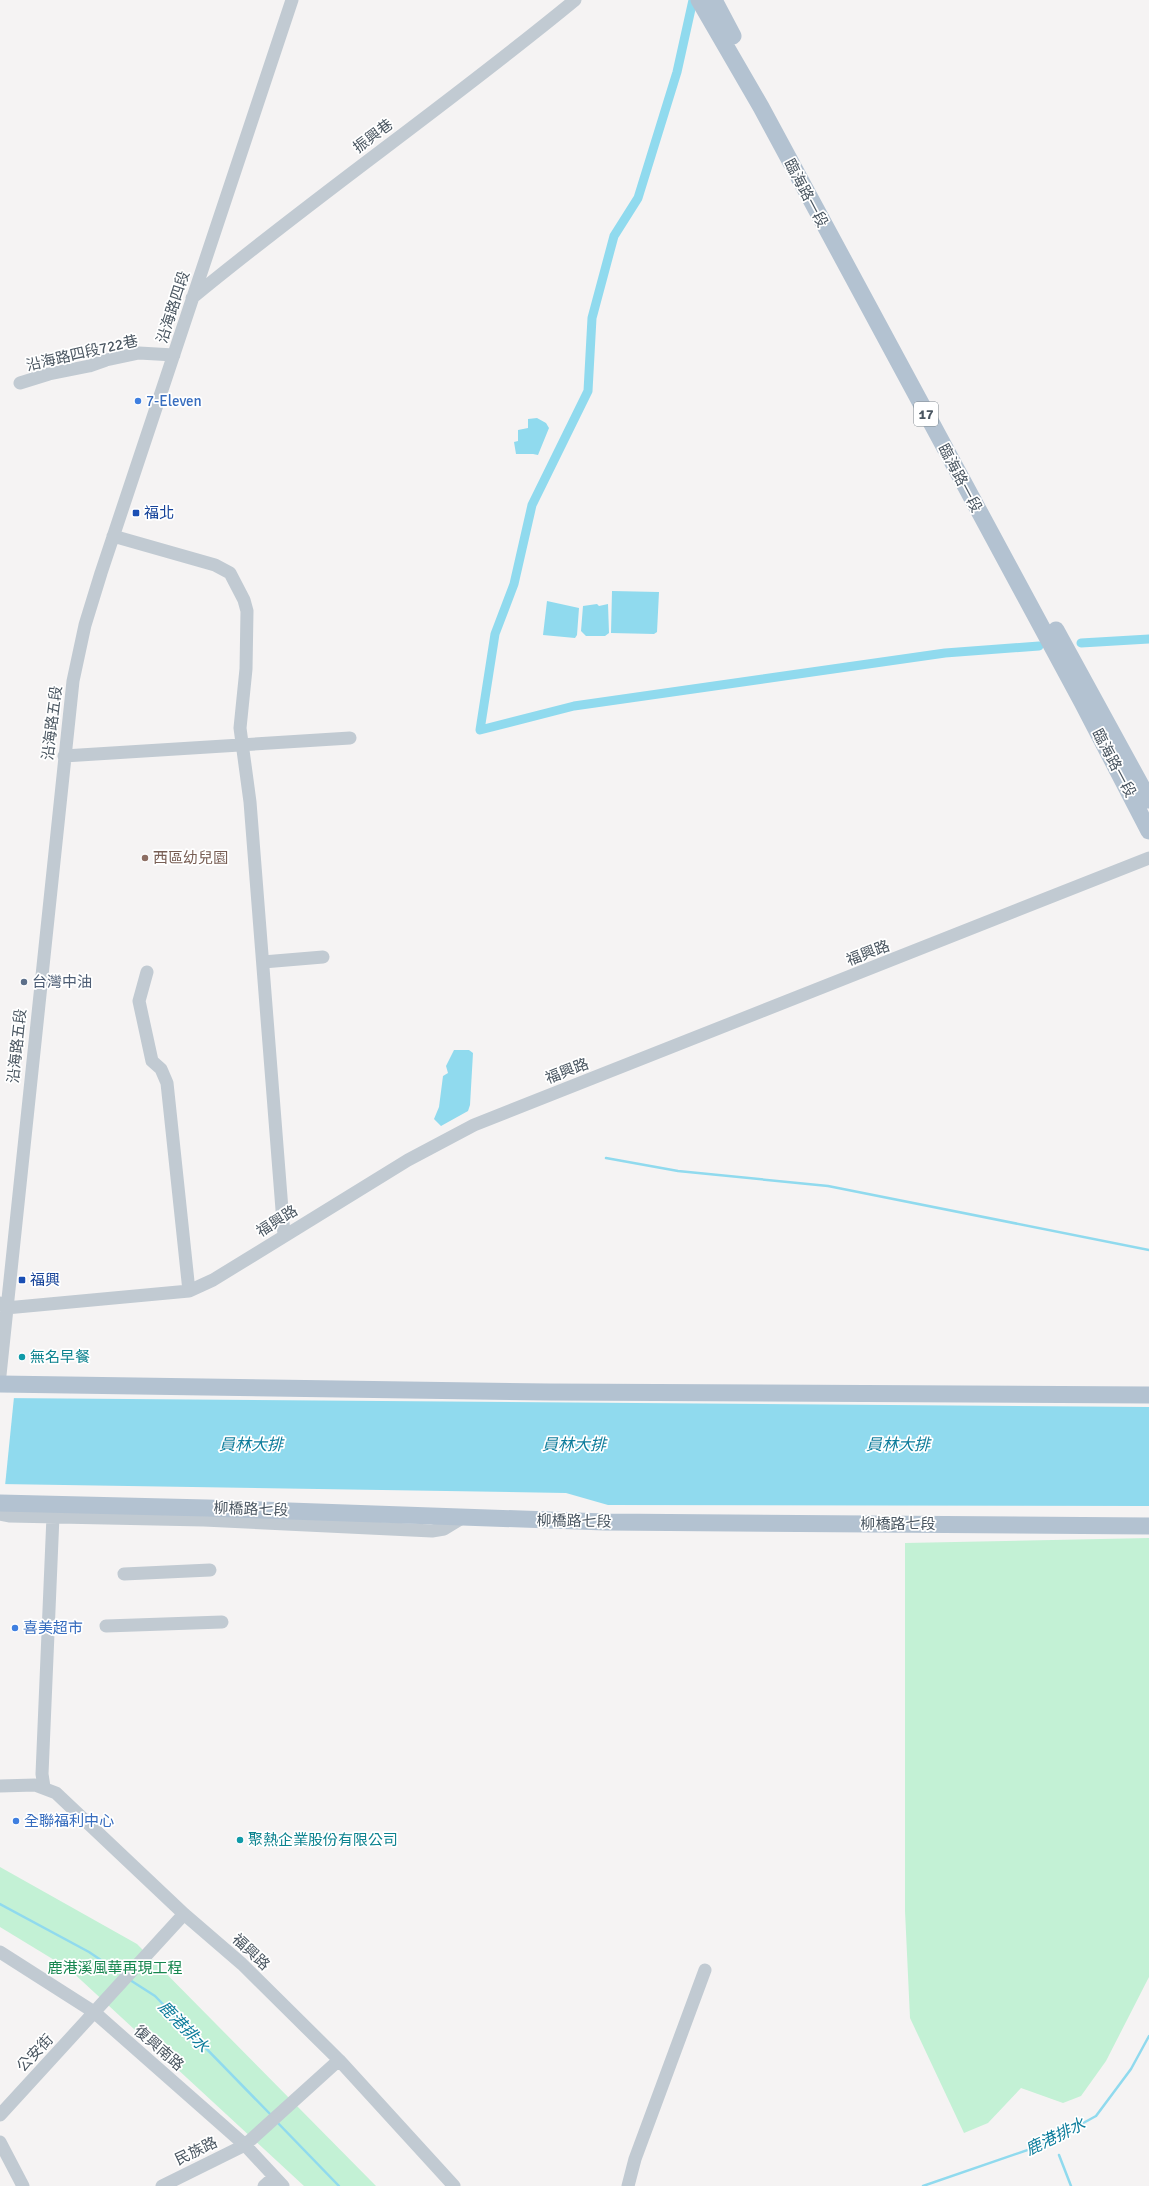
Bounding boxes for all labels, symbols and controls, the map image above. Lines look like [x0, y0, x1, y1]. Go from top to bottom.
street label: 振興巷 [350, 115, 396, 157]
street label: 臨海路一段 [780, 156, 832, 230]
street label: 沿海路四段 [153, 269, 193, 345]
street label: 沿海路四段722巷 [24, 331, 140, 375]
place label: 7-Eleven [146, 392, 202, 410]
marker: 7-Eleven [133, 396, 143, 406]
road number: 17 [914, 402, 938, 426]
street label: 臨海路一段 [934, 441, 986, 515]
place label: 福北 [144, 504, 174, 522]
marker: 福北 [131, 508, 141, 518]
street label: 沿海路五段 [38, 685, 66, 761]
street label: 臨海路一段 [1088, 726, 1140, 800]
place label: 西區幼兒園 [153, 849, 228, 867]
marker: 西區幼兒園 [140, 853, 150, 863]
street label: 福興路 [844, 937, 892, 969]
place label: 台灣中油 [32, 973, 92, 991]
marker: 台灣中油 [19, 977, 29, 987]
street label: 沿海路五段 [4, 1008, 30, 1084]
street label: 福興路 [543, 1055, 591, 1087]
street label: 福興路 [253, 1201, 301, 1241]
place label: 福興 [30, 1271, 60, 1289]
marker: 福興 [17, 1275, 27, 1285]
place label: 無名早餐 [30, 1348, 90, 1366]
marker: 無名早餐 [17, 1352, 27, 1362]
water label: 員林大排 [219, 1435, 285, 1455]
water label: 員林大排 [542, 1435, 608, 1455]
water label: 員林大排 [866, 1435, 932, 1455]
street label: 柳橋路七段 [213, 1499, 289, 1519]
street label: 柳橋路七段 [536, 1511, 612, 1531]
street label: 柳橋路七段 [860, 1515, 936, 1533]
place label: 喜美超市 [23, 1619, 83, 1637]
marker: 喜美超市 [10, 1623, 20, 1633]
place label: 全聯福利中心 [24, 1812, 114, 1830]
marker: 全聯福利中心 [11, 1816, 21, 1826]
place label: 聚熱企業股份有限公司 [248, 1831, 398, 1849]
marker: 聚熱企業股份有限公司 [235, 1835, 245, 1845]
street label: 福興路 [228, 1930, 274, 1974]
park label: 鹿港溪風華再現工程 [47, 1959, 183, 1977]
water label: 鹿港排水 [154, 1997, 213, 2057]
street label: 復興南路 [130, 2022, 188, 2074]
street label: 公安街 [13, 2030, 57, 2076]
water label: 鹿港排水 [1022, 2113, 1089, 2160]
street label: 民族路 [172, 2133, 220, 2169]

